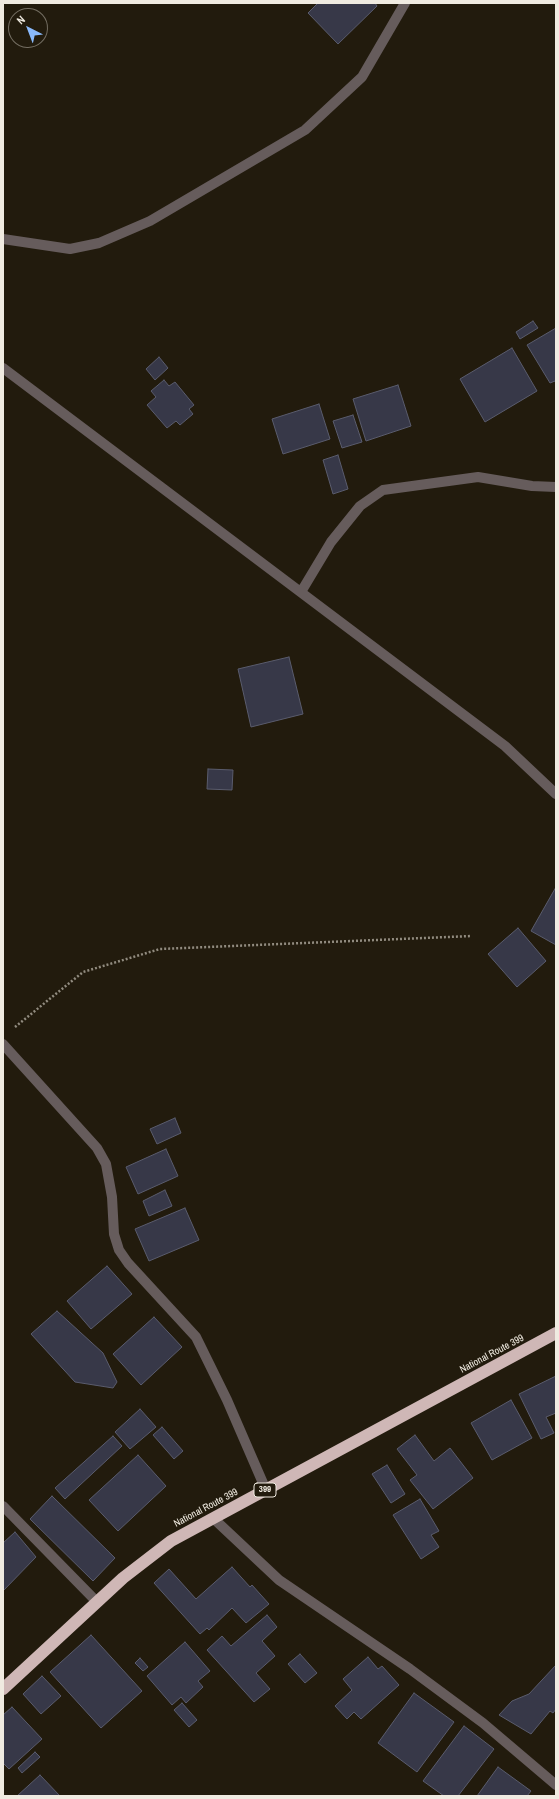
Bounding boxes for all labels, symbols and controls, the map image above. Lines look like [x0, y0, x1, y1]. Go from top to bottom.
north arrow [8, 8, 48, 48]
text: N [14, 12, 28, 27]
street label: National Route 399 [458, 1332, 526, 1376]
road number: 399 [254, 1483, 276, 1497]
street label: National Route 399 [172, 1486, 240, 1530]

